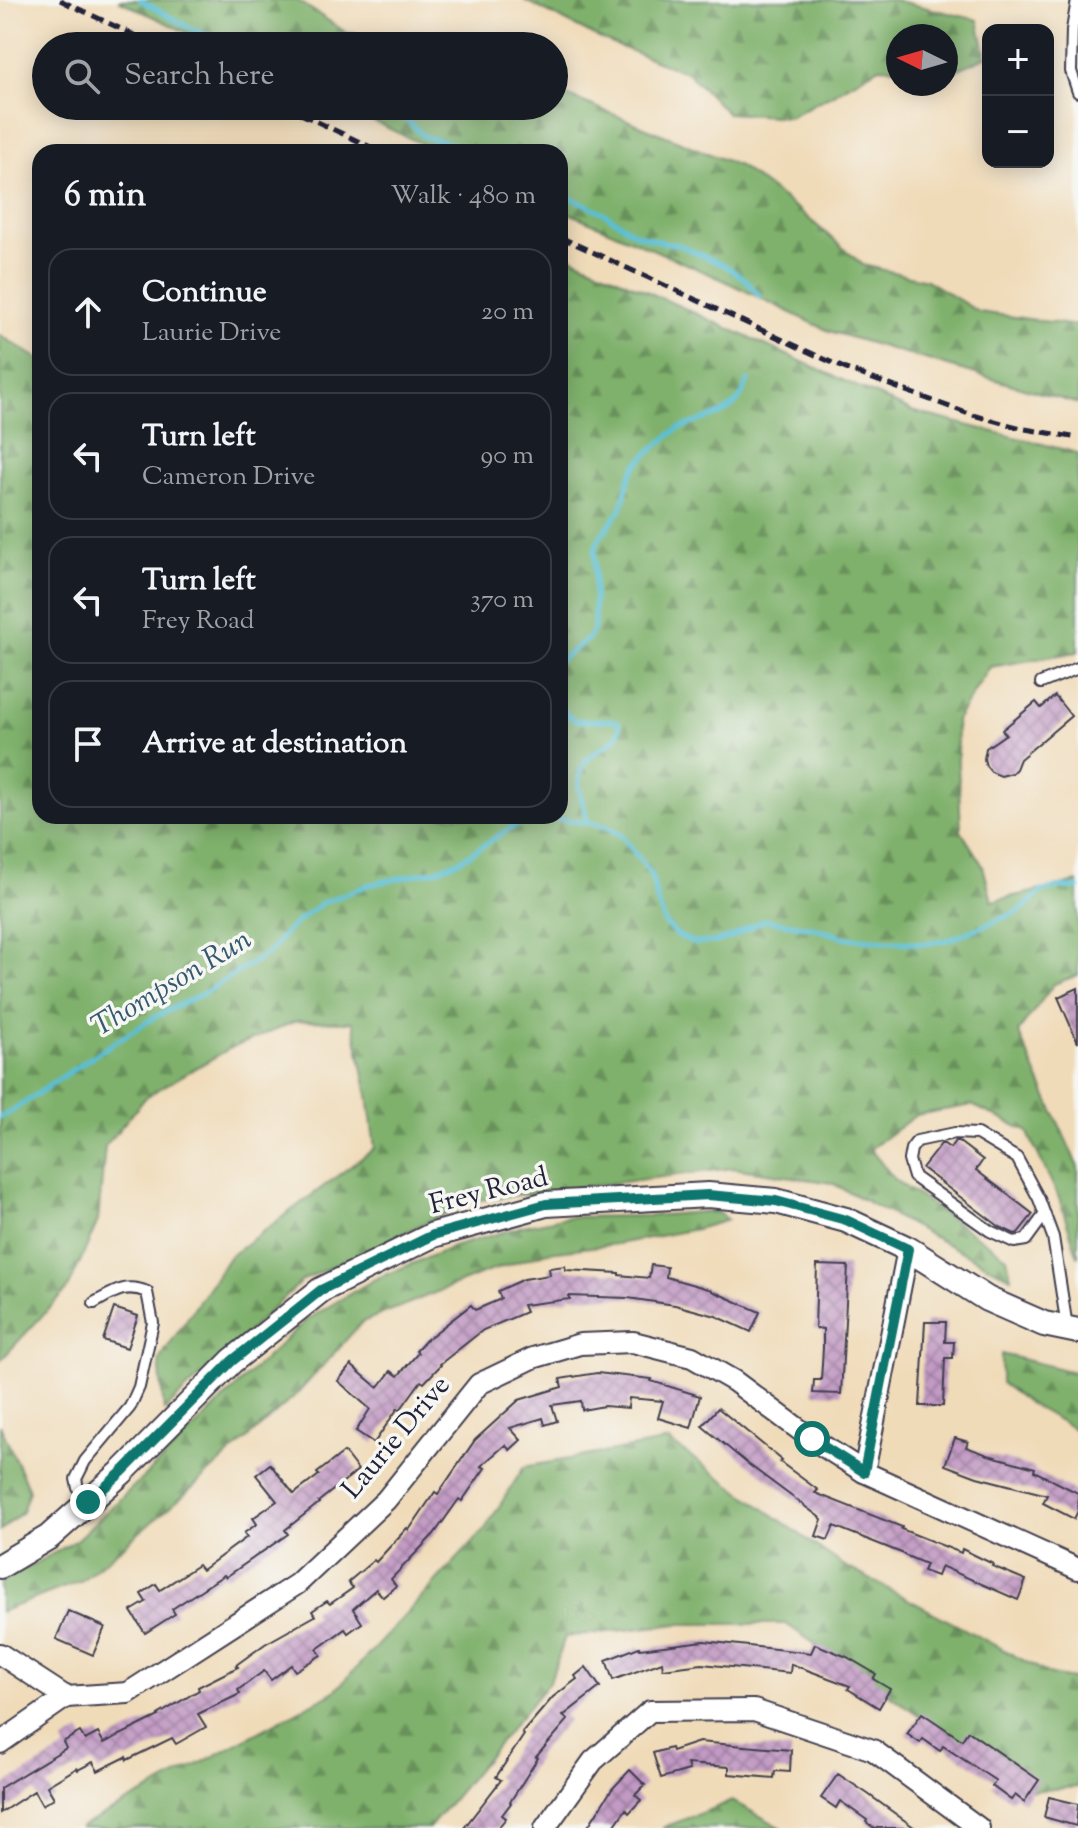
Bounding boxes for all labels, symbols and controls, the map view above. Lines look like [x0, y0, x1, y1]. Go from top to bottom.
north arrow [886, 24, 958, 96]
map controls [982, 24, 1054, 168]
button: + [982, 24, 1054, 96]
search box [32, 32, 568, 120]
icon: search [60, 54, 104, 98]
text: Search here [124, 55, 274, 98]
button: − [982, 96, 1054, 168]
text: 6 min [64, 172, 146, 221]
text: Walk · 480 m [390, 178, 536, 215]
text: Continue [142, 272, 267, 315]
icon: ahead [66, 290, 110, 334]
text: 20 m [481, 294, 534, 331]
text: Laurie Drive [142, 315, 282, 352]
text: Turn left [142, 416, 256, 459]
icon: left [66, 434, 110, 478]
text: 90 m [481, 438, 534, 475]
text: Cameron Drive [142, 459, 315, 496]
text: Turn left [142, 560, 256, 603]
icon: left [66, 578, 110, 622]
text: 370 m [470, 582, 534, 619]
text: Frey Road [142, 603, 254, 640]
icon: arrive [66, 722, 110, 766]
text: Arrive at destination [142, 723, 407, 766]
water label: Thompson Run [84, 919, 260, 1049]
street label: Frey Road [425, 1158, 553, 1226]
street label: Laurie Drive [333, 1368, 461, 1508]
route start [794, 1421, 830, 1457]
route end [70, 1484, 106, 1520]

